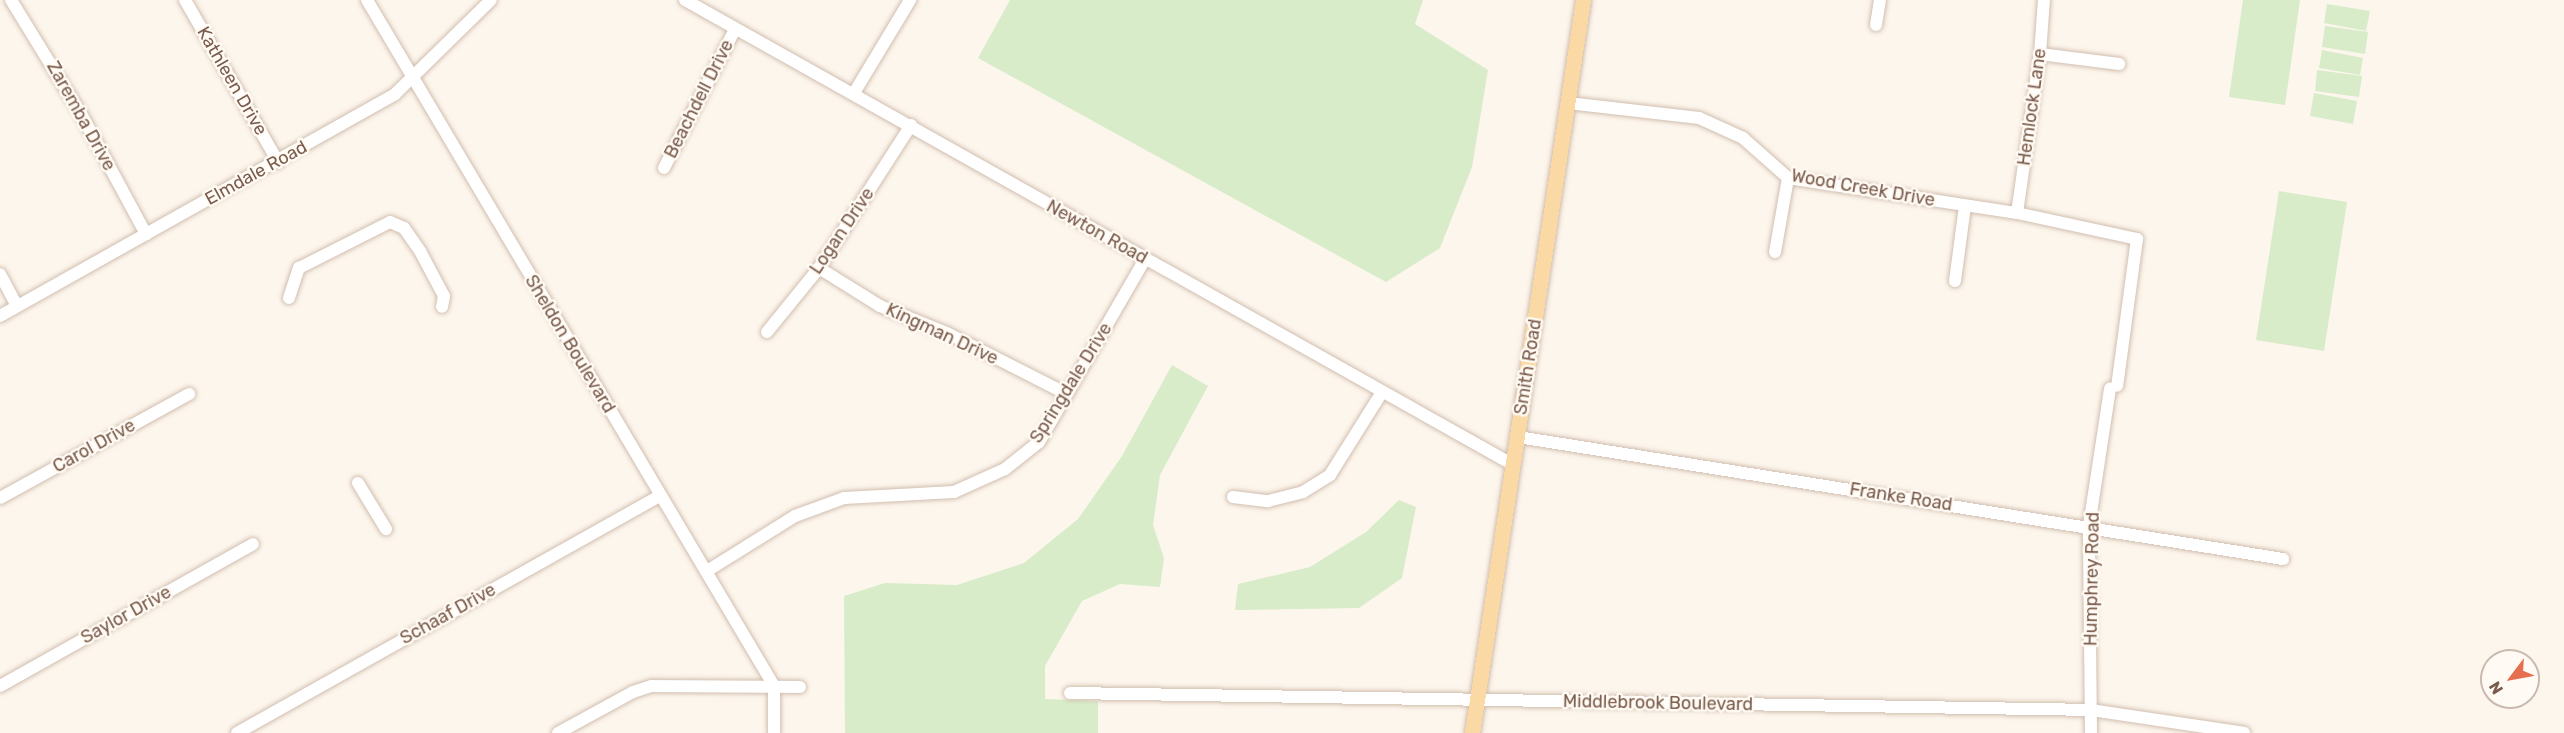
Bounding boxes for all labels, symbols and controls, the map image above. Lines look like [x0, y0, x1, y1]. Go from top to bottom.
street label: Kathleen Drive [192, 23, 272, 139]
street label: Beachdell Drive [660, 36, 738, 162]
street label: Hemlock Lane [2013, 47, 2051, 167]
street label: Zaremba Drive [42, 57, 120, 175]
street label: Elmdale Road [201, 136, 311, 210]
street label: Wood Creek Drive [1789, 165, 1937, 211]
street label: Logan Drive [805, 184, 879, 278]
street label: Newton Road [1043, 195, 1151, 269]
street label: Sheldon Boulevard [520, 271, 620, 417]
street label: Kingman Drive [882, 299, 1002, 369]
street label: Smith Road [1510, 318, 1546, 416]
street label: Springdale Drive [1025, 319, 1117, 447]
street label: Carol Drive [49, 414, 139, 478]
street label: Franke Road [1848, 478, 1954, 516]
street label: Humphrey Road [2080, 511, 2104, 647]
street label: Schaaf Drive [396, 579, 500, 649]
street label: Saylor Drive [77, 581, 175, 649]
north arrow [2480, 649, 2540, 709]
text: N [2485, 678, 2507, 698]
street label: Middlebrook Boulevard [1563, 691, 1753, 715]

